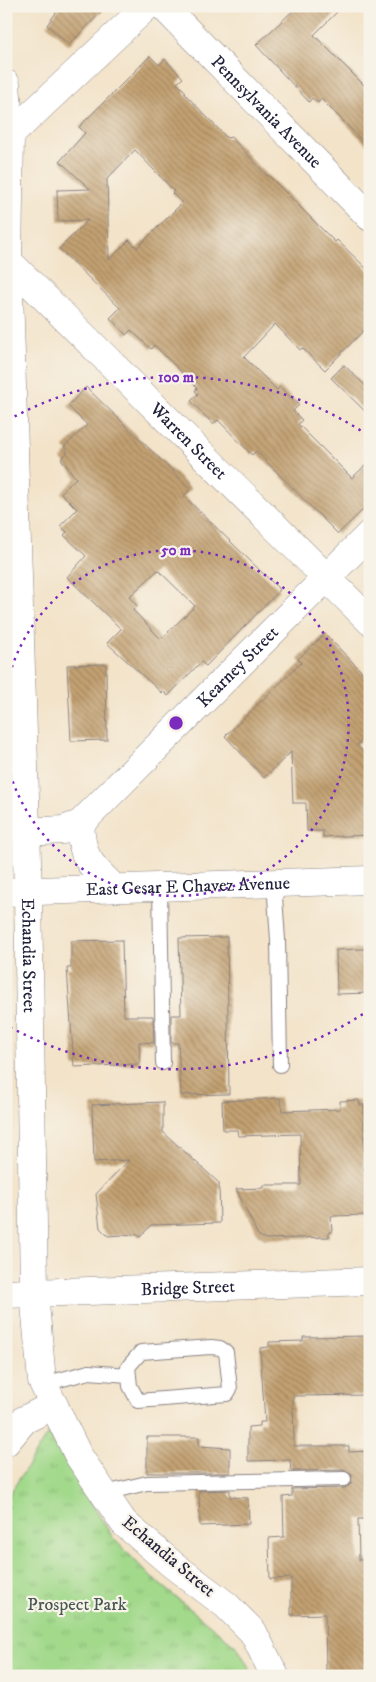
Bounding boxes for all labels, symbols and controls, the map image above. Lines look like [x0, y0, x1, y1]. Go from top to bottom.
street label: Pennsylvania Avenue [206, 51, 326, 173]
text: 100 m [158, 368, 195, 387]
street label: Warren Street [144, 398, 231, 485]
text: 50 m [160, 541, 192, 560]
street label: Kearney Street [193, 622, 284, 712]
centre of rings [167, 714, 185, 732]
street label: East Cesar E Chavez Avenue [85, 873, 290, 901]
street label: Echandia Street [16, 898, 40, 1013]
street label: Bridge Street [140, 1276, 236, 1301]
street label: Echandia Street [117, 1511, 220, 1602]
park label: Prospect Park [27, 1594, 127, 1616]

